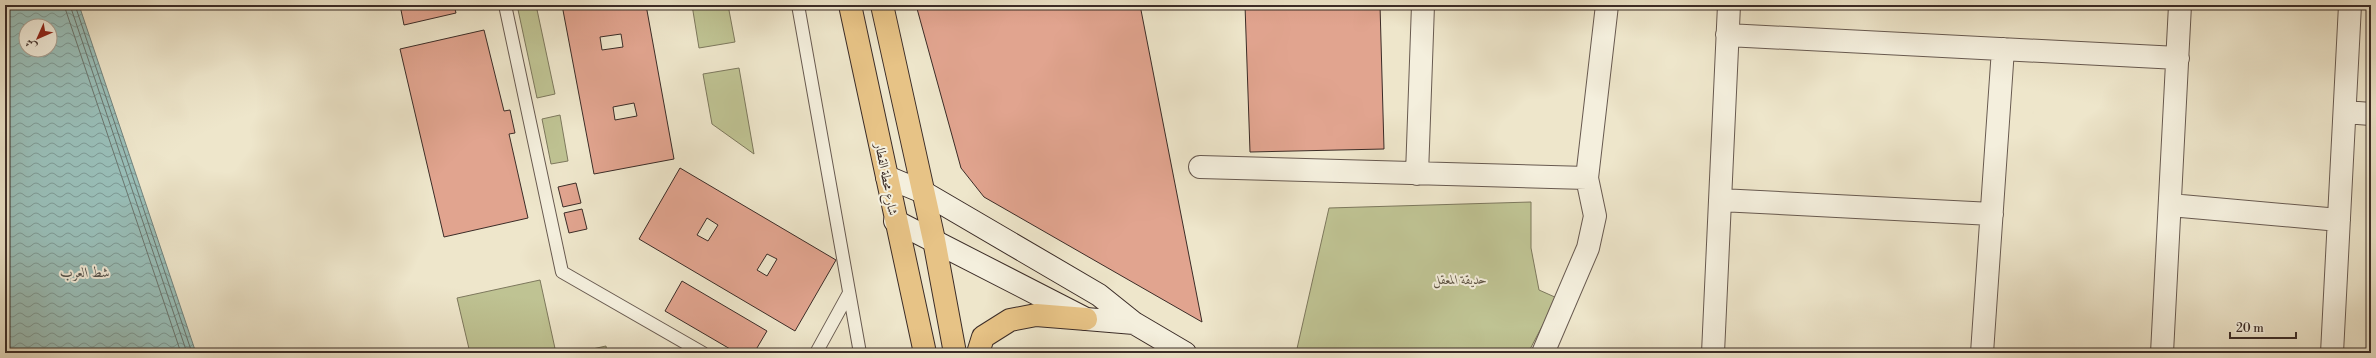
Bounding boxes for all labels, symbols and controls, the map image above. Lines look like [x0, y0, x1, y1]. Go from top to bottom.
north arrow [18, 18, 58, 58]
text: ش [23, 35, 40, 53]
street label: شارع محطة القطار [868, 140, 901, 217]
water label: شط العرب [60, 264, 110, 282]
park label: حديقة المعقل [1433, 272, 1487, 289]
scale bar [2230, 314, 2296, 340]
text: 20 m [2236, 321, 2264, 336]

